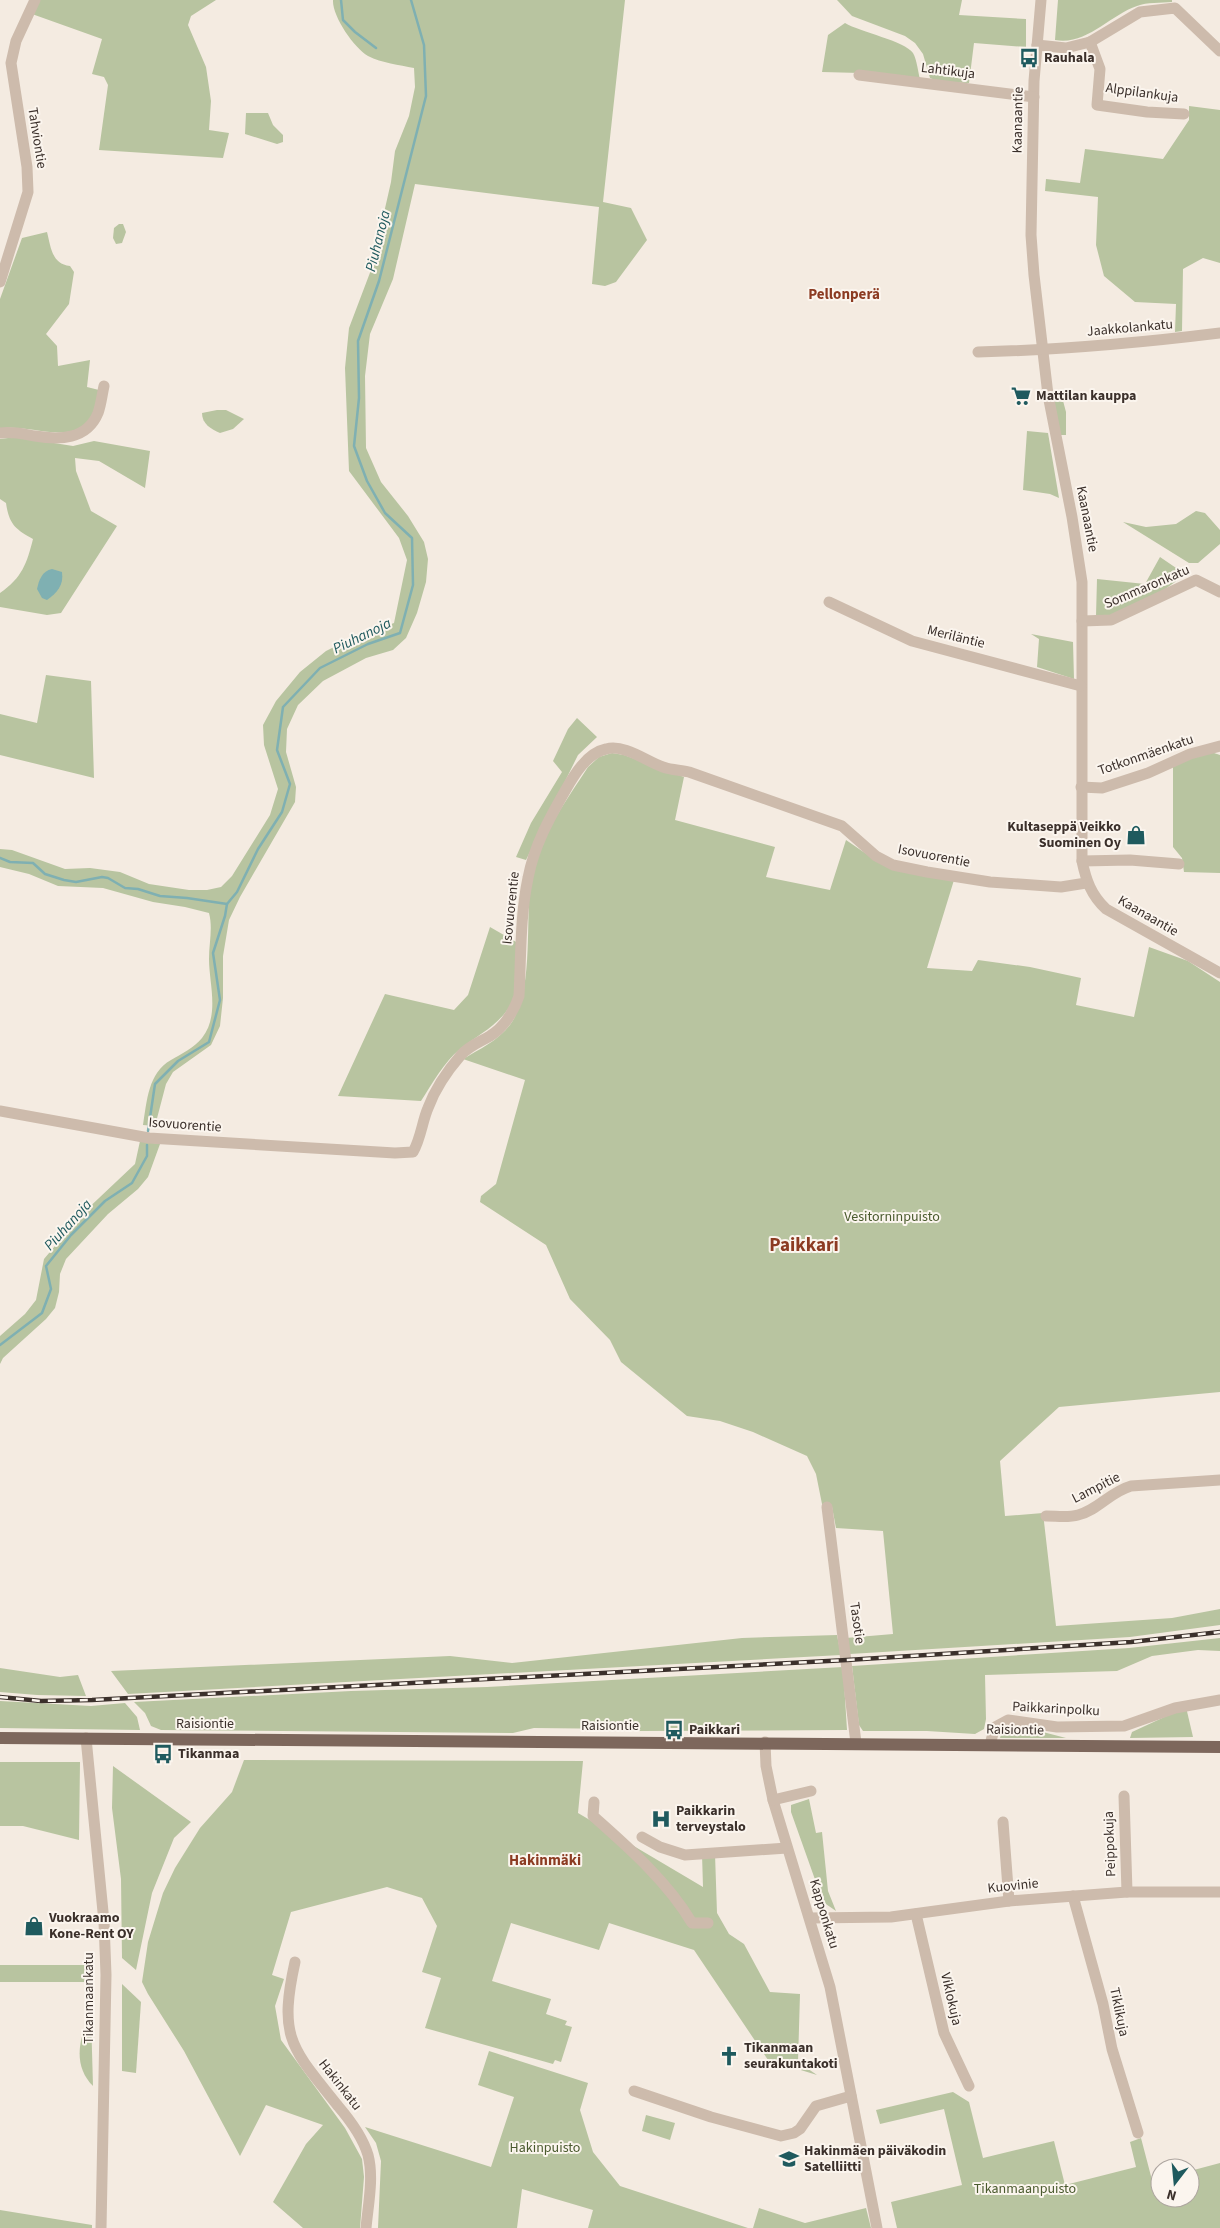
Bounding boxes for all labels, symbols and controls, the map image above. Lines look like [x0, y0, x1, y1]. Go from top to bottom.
bus stop icon: Rauhala [1018, 47, 1040, 69]
place label: Rauhala [1044, 48, 1095, 68]
street label: Lahtikuja [920, 58, 976, 84]
street label: Alppilankuja [1104, 78, 1180, 108]
street label: Kaanaantie [1007, 86, 1029, 154]
street label: Tahviontie [22, 106, 52, 170]
water label: Piuhanoja [360, 208, 396, 274]
district label: Pellonperä [808, 284, 880, 305]
street label: Jaakkolankatu [1086, 314, 1174, 342]
supermarket icon: Mattilan kauppa [1010, 385, 1032, 407]
place label: Mattilan kauppa [1036, 386, 1136, 406]
street label: Kaanaantie [1071, 484, 1103, 554]
street label: Sommaronkatu [1101, 560, 1193, 614]
water label: Piuhanoja [329, 613, 395, 659]
street label: Meriläntie [925, 620, 987, 654]
street label: Totkonmäenkatu [1096, 729, 1196, 781]
place label: Kultaseppä Veikko Suominen Oy [1007, 817, 1122, 853]
shop icon: Kultaseppä Veikko Suominen Oy [1125, 824, 1147, 846]
street label: Isovuorentie [896, 839, 972, 873]
street label: Isovuorentie [497, 870, 525, 945]
street label: Kaanaantie [1114, 891, 1182, 941]
street label: Isovuorentie [148, 1112, 222, 1138]
water label: Piuhanoja [39, 1195, 97, 1255]
park label: Vesitorninpuisto [844, 1207, 940, 1227]
district label: Paikkari [769, 1232, 839, 1259]
street label: Lampitie [1068, 1467, 1124, 1509]
street label: Tasotie [844, 1601, 870, 1645]
street label: Paikkarinpolku [1012, 1697, 1100, 1721]
street label: Raisiontie [176, 1714, 234, 1734]
street label: Raisiontie [581, 1716, 639, 1736]
bus stop icon: Paikkari [663, 1719, 685, 1741]
street label: Raisiontie [986, 1719, 1044, 1741]
place label: Paikkari [689, 1720, 740, 1740]
bus stop icon: Tikanmaa [152, 1743, 174, 1765]
place label: Tikanmaa [178, 1744, 239, 1764]
place label: Paikkarin terveystalo [676, 1801, 746, 1837]
hospital icon: Paikkarin terveystalo [650, 1808, 672, 1830]
street label: Peippokuja [1099, 1811, 1121, 1877]
district label: Hakinmäki [509, 1850, 581, 1871]
street label: Kuovinie [987, 1873, 1040, 1899]
street label: Kapponkatu [804, 1877, 844, 1951]
place label: Vuokraamo Kone-Rent OY [48, 1908, 134, 1944]
shop icon: Vuokraamo Kone-Rent OY [23, 1915, 45, 1937]
street label: Tikanmaankatu [79, 1952, 99, 2044]
street label: Viklokuja [935, 1971, 967, 2027]
street label: Tiklikuja [1104, 1986, 1134, 2038]
place label: Tikanmaan seurakuntakoti [744, 2038, 838, 2074]
church icon: Tikanmaan seurakuntakoti [718, 2045, 740, 2067]
street label: Hakinkatu [314, 2055, 366, 2115]
park label: Hakinpuisto [510, 2138, 580, 2158]
place label: Hakinmäen päiväkodin Satelliitti [804, 2141, 946, 2177]
school or university icon: Hakinmäen päiväkodin Satelliitti [778, 2148, 800, 2170]
north arrow [1150, 2158, 1200, 2208]
park label: Tikanmaanpuisto [974, 2179, 1076, 2199]
text: N [1164, 2184, 1179, 2205]

